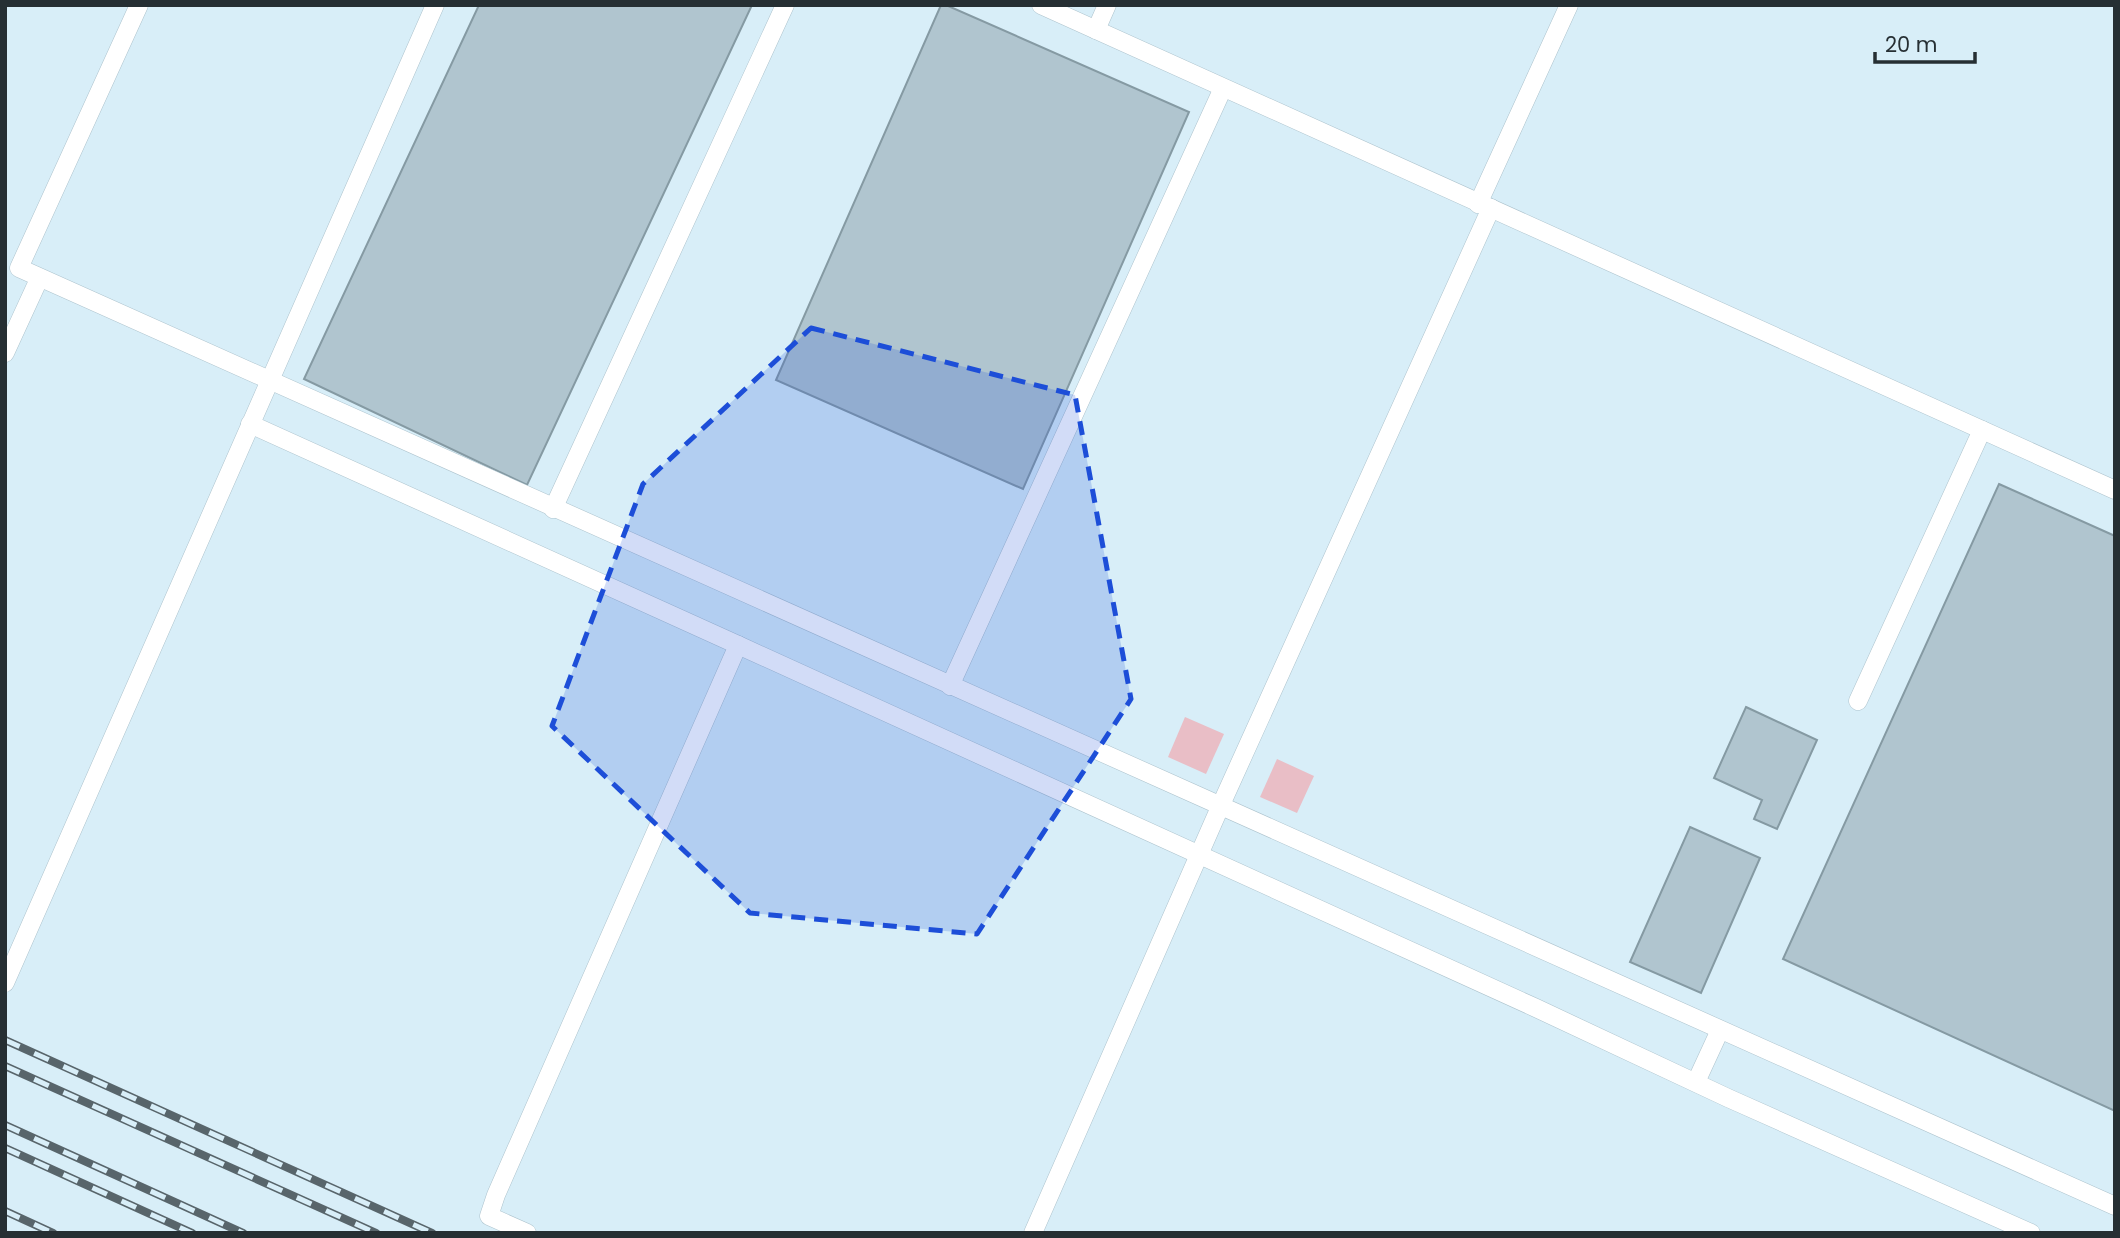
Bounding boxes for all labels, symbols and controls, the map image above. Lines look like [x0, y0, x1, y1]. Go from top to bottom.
scale bar [1875, 21, 1975, 65]
text: 20 m [1885, 30, 1938, 59]

